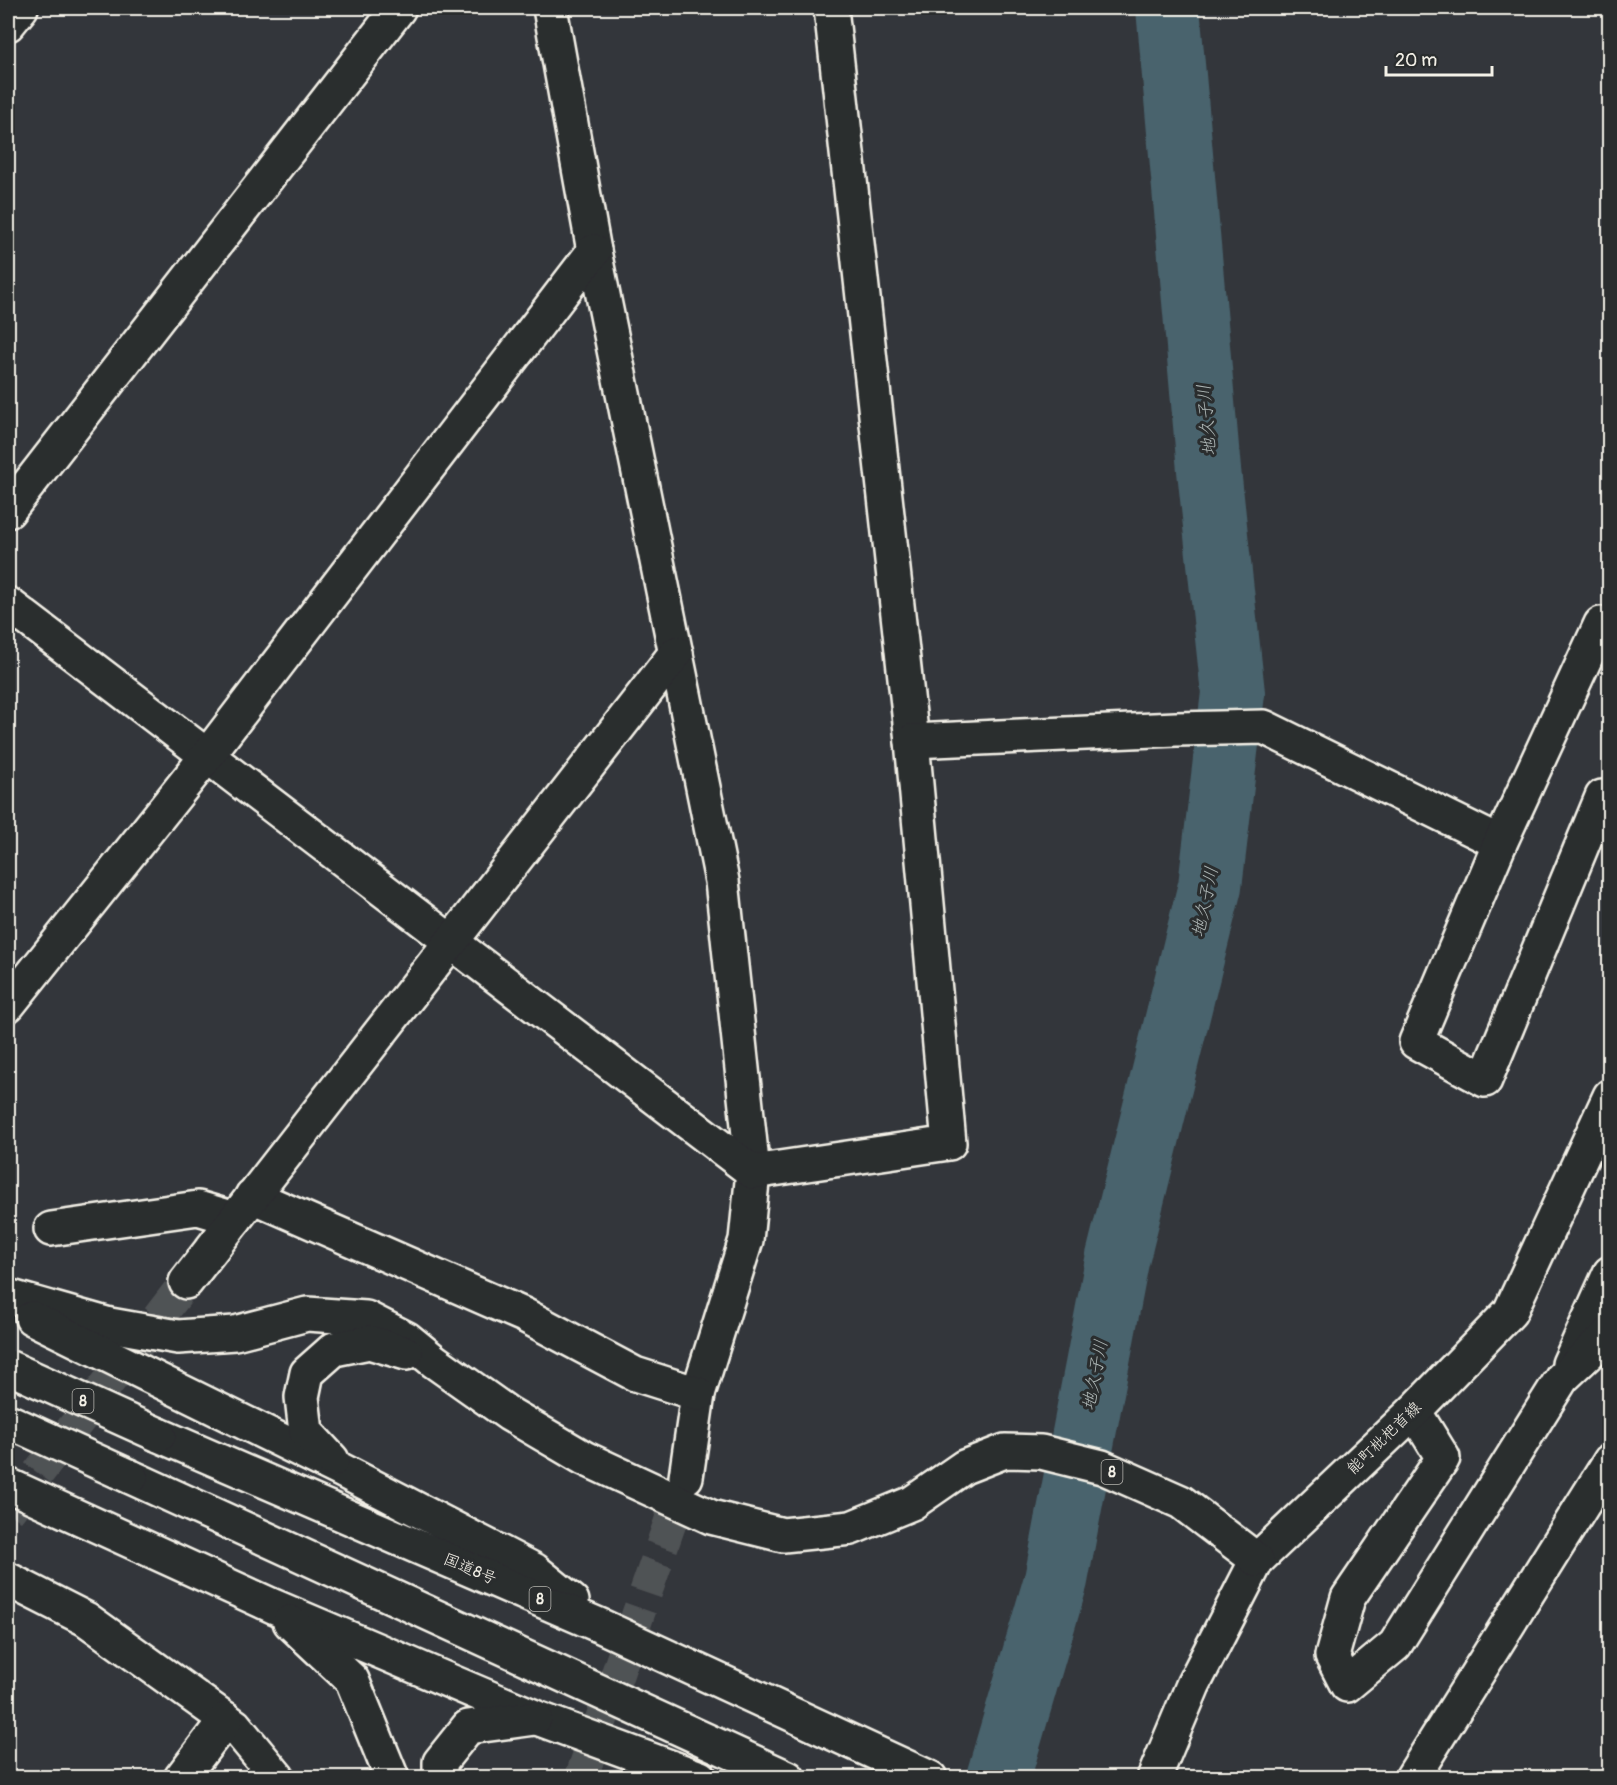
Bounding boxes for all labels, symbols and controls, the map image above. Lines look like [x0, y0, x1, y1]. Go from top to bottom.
scale bar [1386, 39, 1492, 77]
text: 20 m [1395, 49, 1437, 72]
water label: 地久子川 [1192, 383, 1222, 457]
water label: 地久子川 [1186, 864, 1224, 940]
water label: 地久子川 [1077, 1337, 1113, 1413]
road number: 8 [72, 1389, 94, 1413]
street label: 能町枇杷首線 [1343, 1397, 1425, 1479]
road number: 8 [1102, 1460, 1122, 1484]
street label: 国道8号 [440, 1549, 500, 1589]
road number: 8 [530, 1587, 550, 1611]

